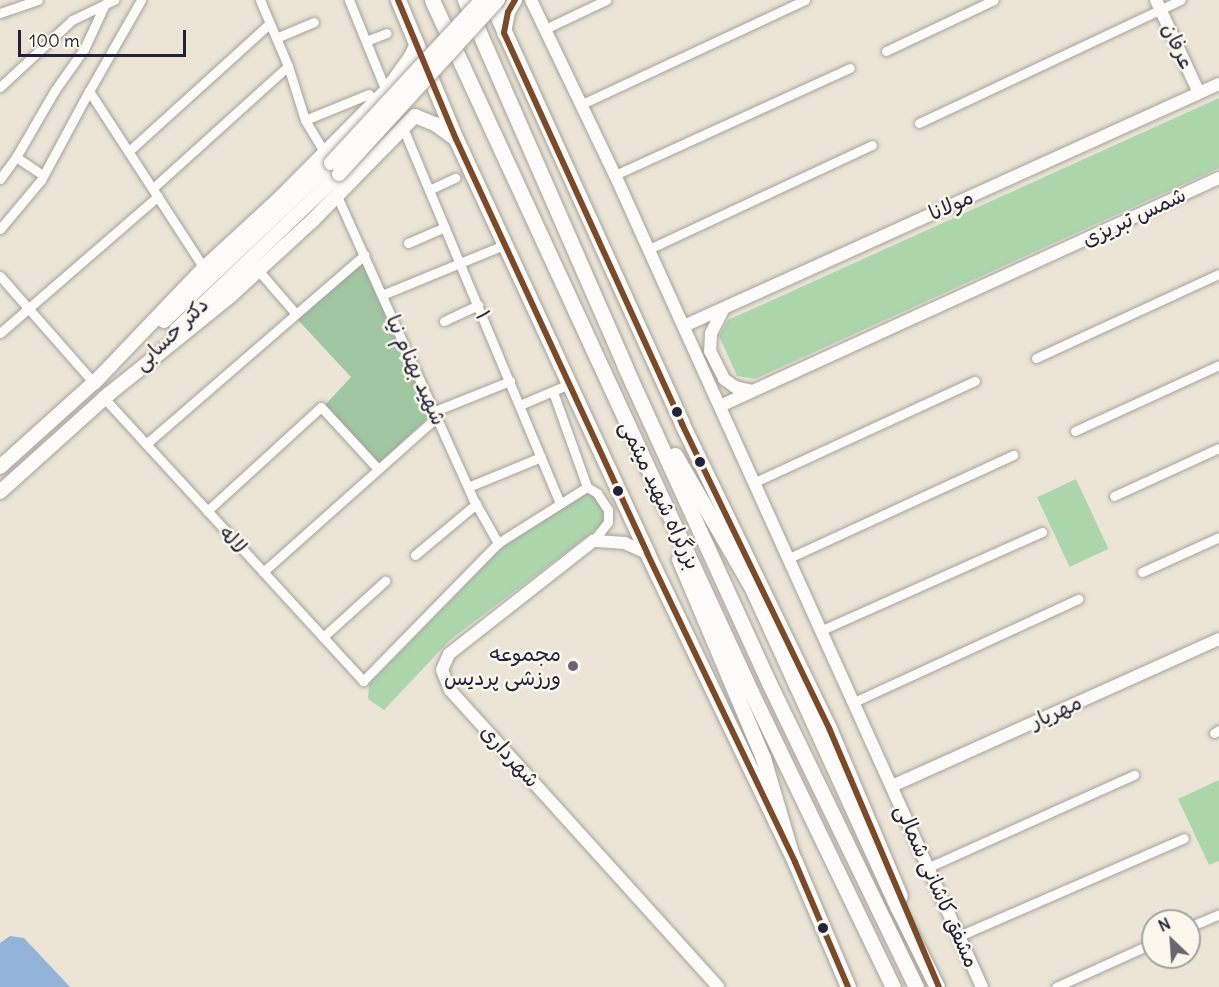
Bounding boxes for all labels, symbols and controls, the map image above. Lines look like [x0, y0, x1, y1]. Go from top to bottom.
scale bar [21, 18, 189, 56]
street label: عرفان [1156, 19, 1200, 73]
text: 100 m [29, 29, 80, 52]
street label: شمس تبریزی [1078, 182, 1190, 252]
street label: مولانا [925, 184, 977, 226]
street label: دکتر حسابی [128, 292, 214, 376]
street label: ۱ [470, 307, 496, 323]
street label: شهید بهنام نیا [381, 311, 451, 429]
unlabelled marker [671, 406, 683, 418]
street label: بزرگراه شهید میثمی [614, 416, 706, 574]
unlabelled marker [694, 456, 706, 468]
unlabelled marker [612, 485, 624, 497]
street label: لاله [214, 521, 252, 559]
place label: مجموعه ورزشی پردیس [444, 641, 561, 691]
marker: مجموعه ورزشی پردیس [566, 659, 580, 673]
street label: مهریار [1027, 690, 1085, 734]
street label: شهرداری [475, 719, 545, 793]
street label: مشفق کاشانی شمالی [890, 800, 984, 972]
north arrow [1141, 909, 1201, 969]
text: N [1155, 913, 1173, 936]
unlabelled marker [817, 922, 829, 934]

